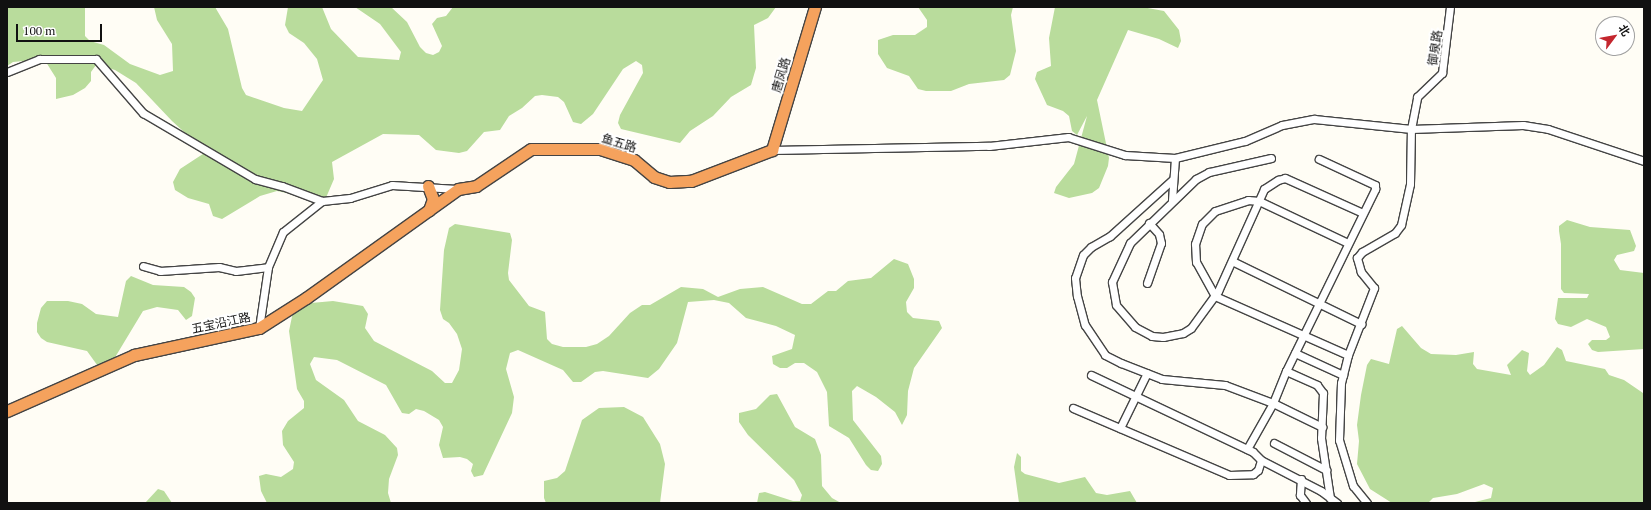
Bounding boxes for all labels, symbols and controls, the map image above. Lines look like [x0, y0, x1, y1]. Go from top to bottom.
scale bar [18, 16, 104, 42]
north arrow [1595, 16, 1635, 56]
text: 北 [1615, 22, 1633, 39]
text: 100 m [23, 23, 55, 38]
street label: 御泉路 [1425, 29, 1445, 67]
street label: 唐凤路 [769, 56, 793, 94]
street label: 鱼五路 [600, 131, 638, 155]
street label: 五宝沿江路 [190, 310, 252, 336]

